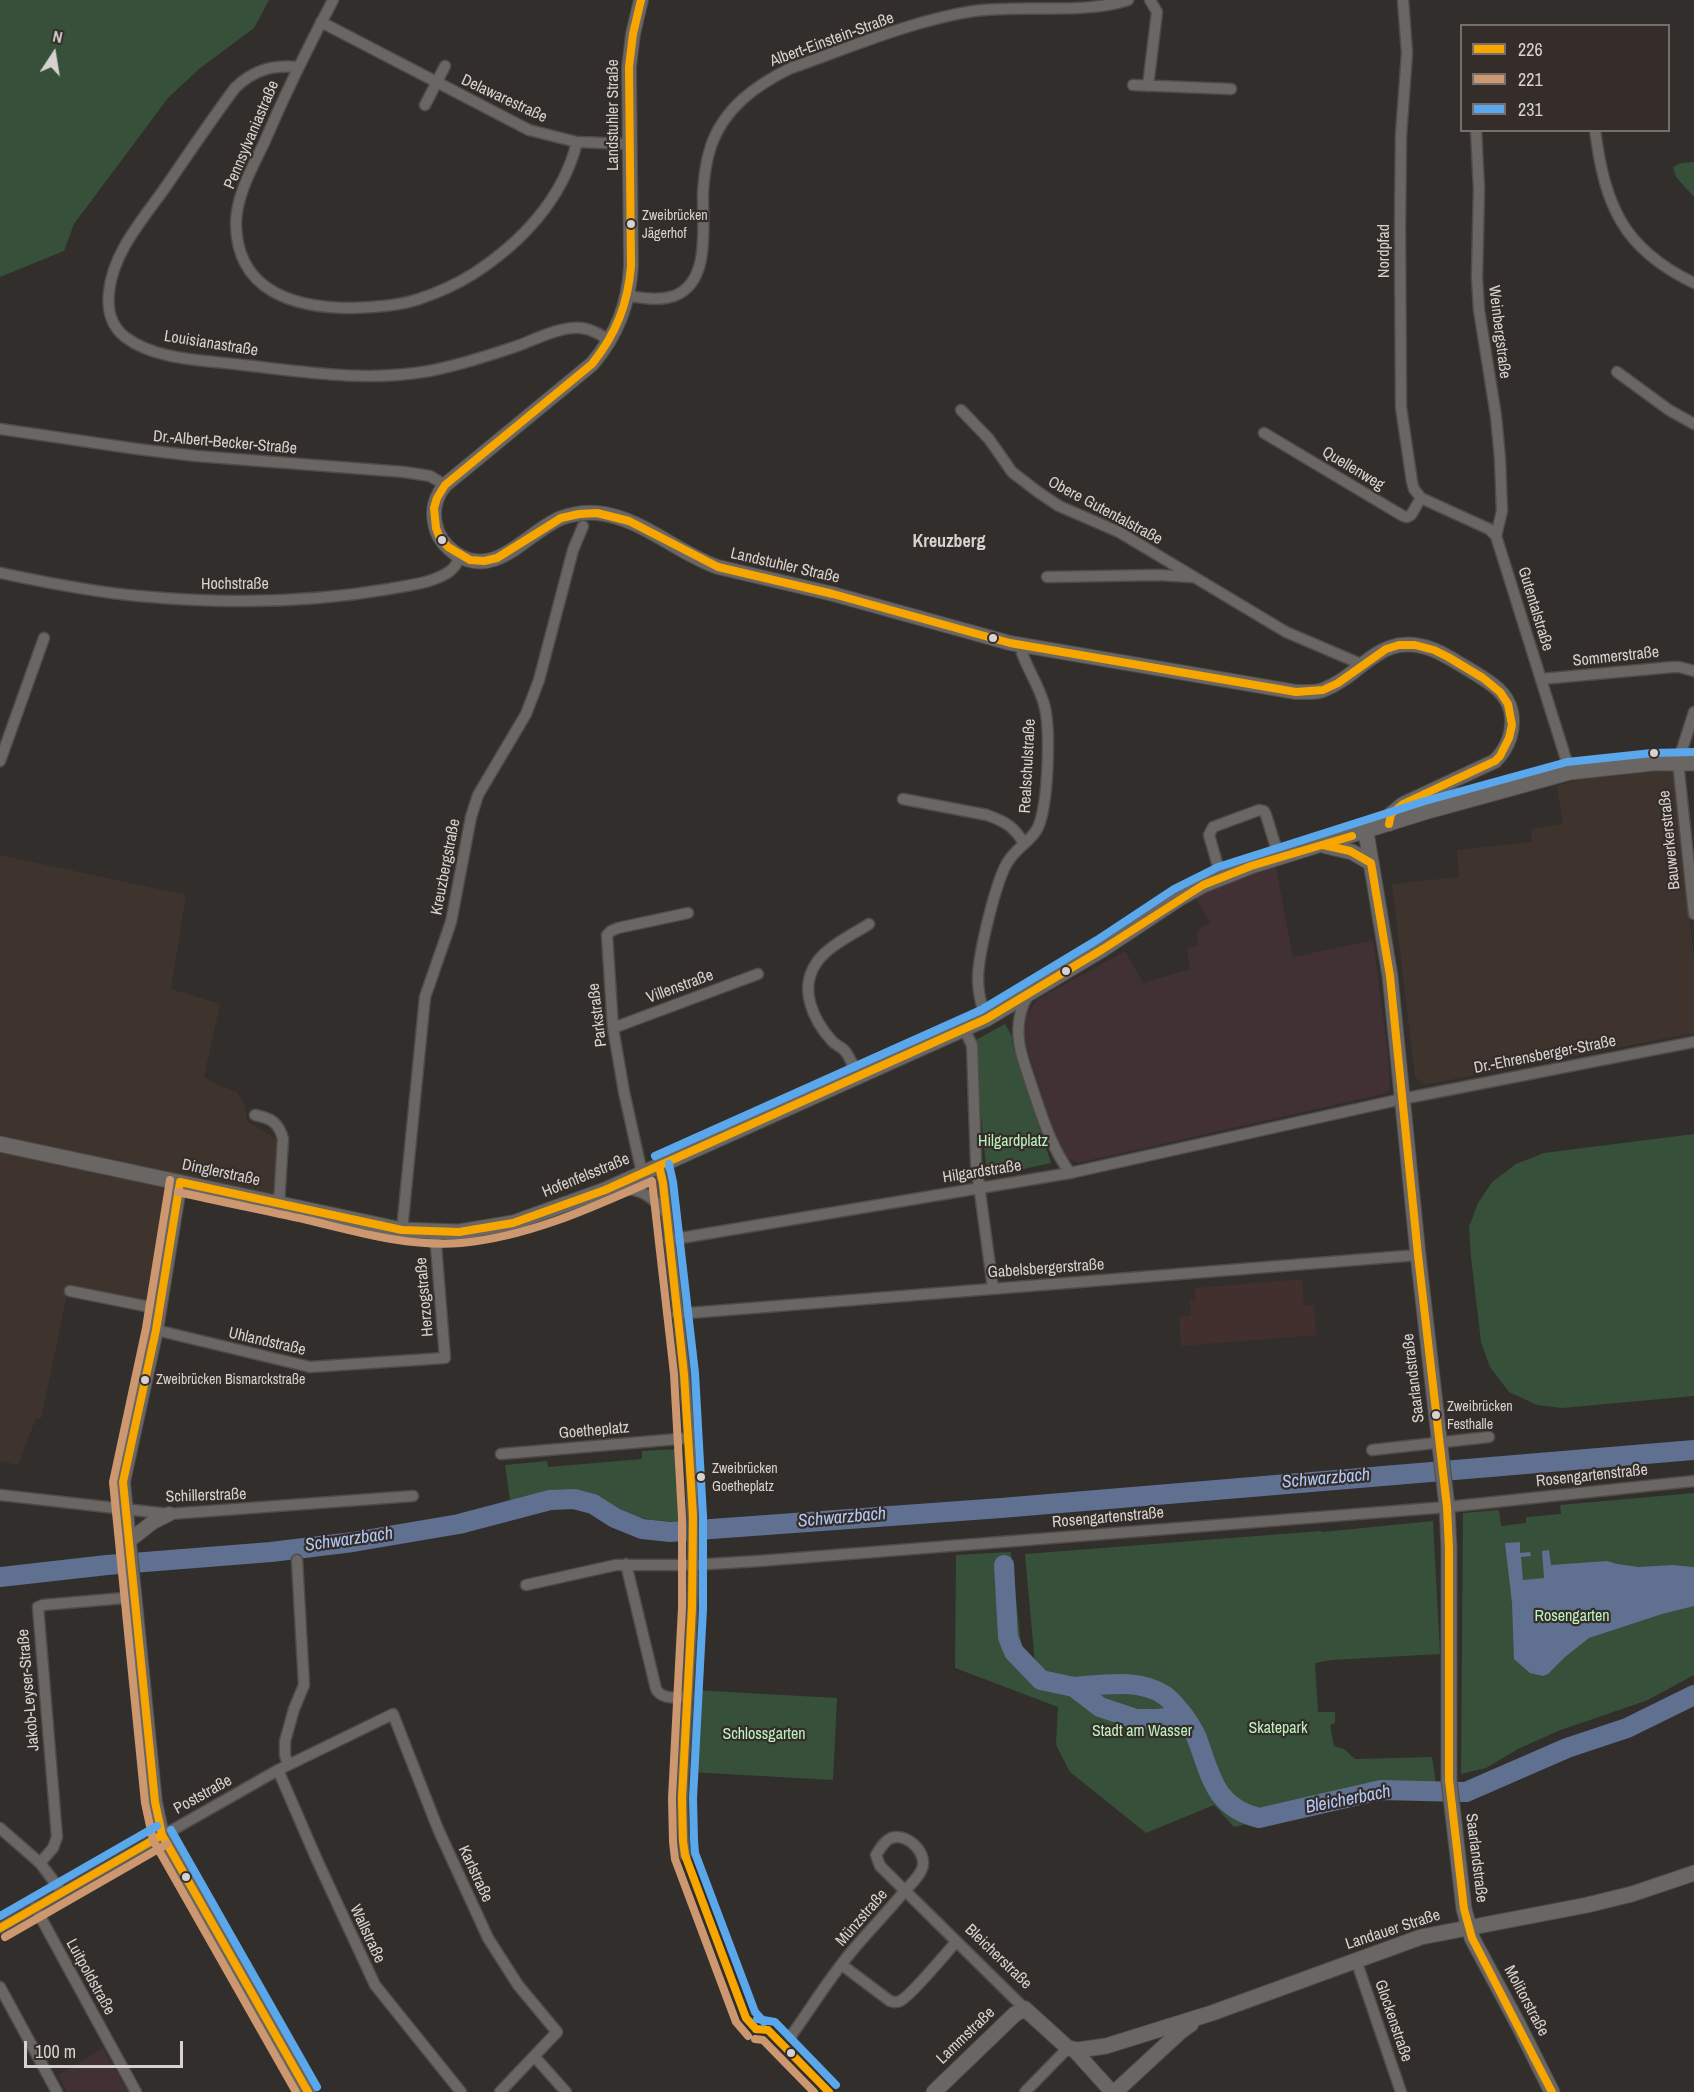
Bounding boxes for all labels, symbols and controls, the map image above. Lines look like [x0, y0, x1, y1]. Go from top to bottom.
street label: Albert-Einstein-Straße [767, 9, 897, 71]
north arrow [24, 24, 84, 84]
legend [1460, 24, 1670, 132]
text: N [51, 25, 65, 48]
text: 226 [1518, 37, 1543, 62]
street label: Landstuhler Straße [604, 59, 624, 171]
text: 221 [1518, 67, 1543, 92]
street label: Delawarestraße [458, 71, 550, 127]
street label: Pennsylvaniastraße [221, 78, 283, 192]
text: 231 [1518, 97, 1543, 122]
place label: Zweibrücken Jägerhof [642, 208, 708, 240]
marker: Zweibrücken Jägerhof [625, 218, 637, 230]
street label: Nordpfad [1375, 224, 1395, 278]
street label: Weinbergstraße [1484, 284, 1514, 380]
street label: Louisianastraße [163, 327, 259, 361]
street label: Dr.-Albert-Becker-Straße [152, 427, 298, 459]
street label: Quellenweg [1318, 443, 1388, 495]
street label: Obere Gutentalstraße [1044, 473, 1166, 549]
district label: Kreuzberg [913, 531, 985, 553]
unlabelled marker [436, 534, 448, 546]
street label: Landstuhler Straße [728, 544, 842, 588]
street label: Gutentalstraße [1513, 565, 1557, 653]
street label: Hochstraße [201, 575, 269, 595]
unlabelled marker [987, 632, 999, 644]
street label: Sommerstraße [1572, 643, 1660, 671]
street label: Realschulstraße [1016, 718, 1040, 814]
unlabelled marker [1648, 747, 1660, 759]
street label: Bauwerkerstraße [1655, 789, 1685, 891]
street label: Kreuzbergstraße [427, 817, 465, 917]
unlabelled marker [1060, 965, 1072, 977]
street label: Villenstraße [644, 966, 716, 1008]
street label: Parkstraße [585, 982, 611, 1048]
street label: Dr.-Ehrensberger-Straße [1472, 1032, 1618, 1078]
park label: Hilgardplatz [978, 1132, 1048, 1152]
street label: Hofenfelsstraße [539, 1150, 633, 1202]
street label: Dinglerstraße [180, 1155, 262, 1191]
street label: Hilgardstraße [941, 1156, 1023, 1188]
street label: Gabelsbergerstraße [987, 1255, 1105, 1283]
street label: Herzogstraße [412, 1257, 438, 1337]
street label: Uhlandstraße [226, 1324, 308, 1360]
street label: Saarlandstraße [1399, 1332, 1429, 1424]
place label: Zweibrücken Bismarckstraße [156, 1372, 305, 1388]
marker: Zweibrücken Bismarckstraße [139, 1374, 151, 1386]
place label: Zweibrücken Festhalle [1447, 1399, 1513, 1432]
marker: Zweibrücken Festhalle [1430, 1409, 1442, 1421]
street label: Goetheplatz [558, 1418, 630, 1444]
place label: Zweibrücken Goetheplatz [712, 1461, 778, 1494]
street label: Rosengartenstraße [1535, 1461, 1649, 1491]
water label: Schwarzbach [1281, 1464, 1371, 1494]
marker: Zweibrücken Goetheplatz [695, 1471, 707, 1483]
street label: Schillerstraße [165, 1485, 247, 1507]
water label: Schwarzbach [797, 1503, 887, 1533]
street label: Rosengartenstraße [1051, 1504, 1165, 1532]
water label: Schwarzbach [304, 1523, 394, 1557]
park label: Rosengarten [1534, 1607, 1610, 1627]
street label: Jakob-Leyser-Straße [14, 1628, 44, 1752]
park label: Skatepark [1248, 1719, 1308, 1739]
park label: Stadt am Wasser [1092, 1722, 1192, 1742]
park label: Schlossgarten [722, 1725, 806, 1745]
street label: Poststraße [171, 1771, 235, 1819]
water label: Bleicherbach [1304, 1781, 1392, 1819]
street label: Saarlandstraße [1461, 1812, 1491, 1904]
street label: Karlstraße [454, 1843, 496, 1905]
unlabelled marker [180, 1871, 192, 1883]
street label: Münzstraße [832, 1886, 892, 1950]
street label: Wallstraße [345, 1902, 389, 1966]
street label: Landauer Straße [1343, 1906, 1443, 1954]
street label: Bleicherstraße [961, 1920, 1035, 1994]
street label: Luitpoldstraße [61, 1936, 119, 2018]
street label: Molitorstraße [1499, 1962, 1553, 2040]
street label: Glockenstraße [1370, 1978, 1416, 2064]
street label: Lammstraße [933, 2004, 999, 2068]
scale bar [27, 2029, 186, 2067]
text: 100 m [35, 2039, 76, 2064]
unlabelled marker [785, 2047, 797, 2059]

